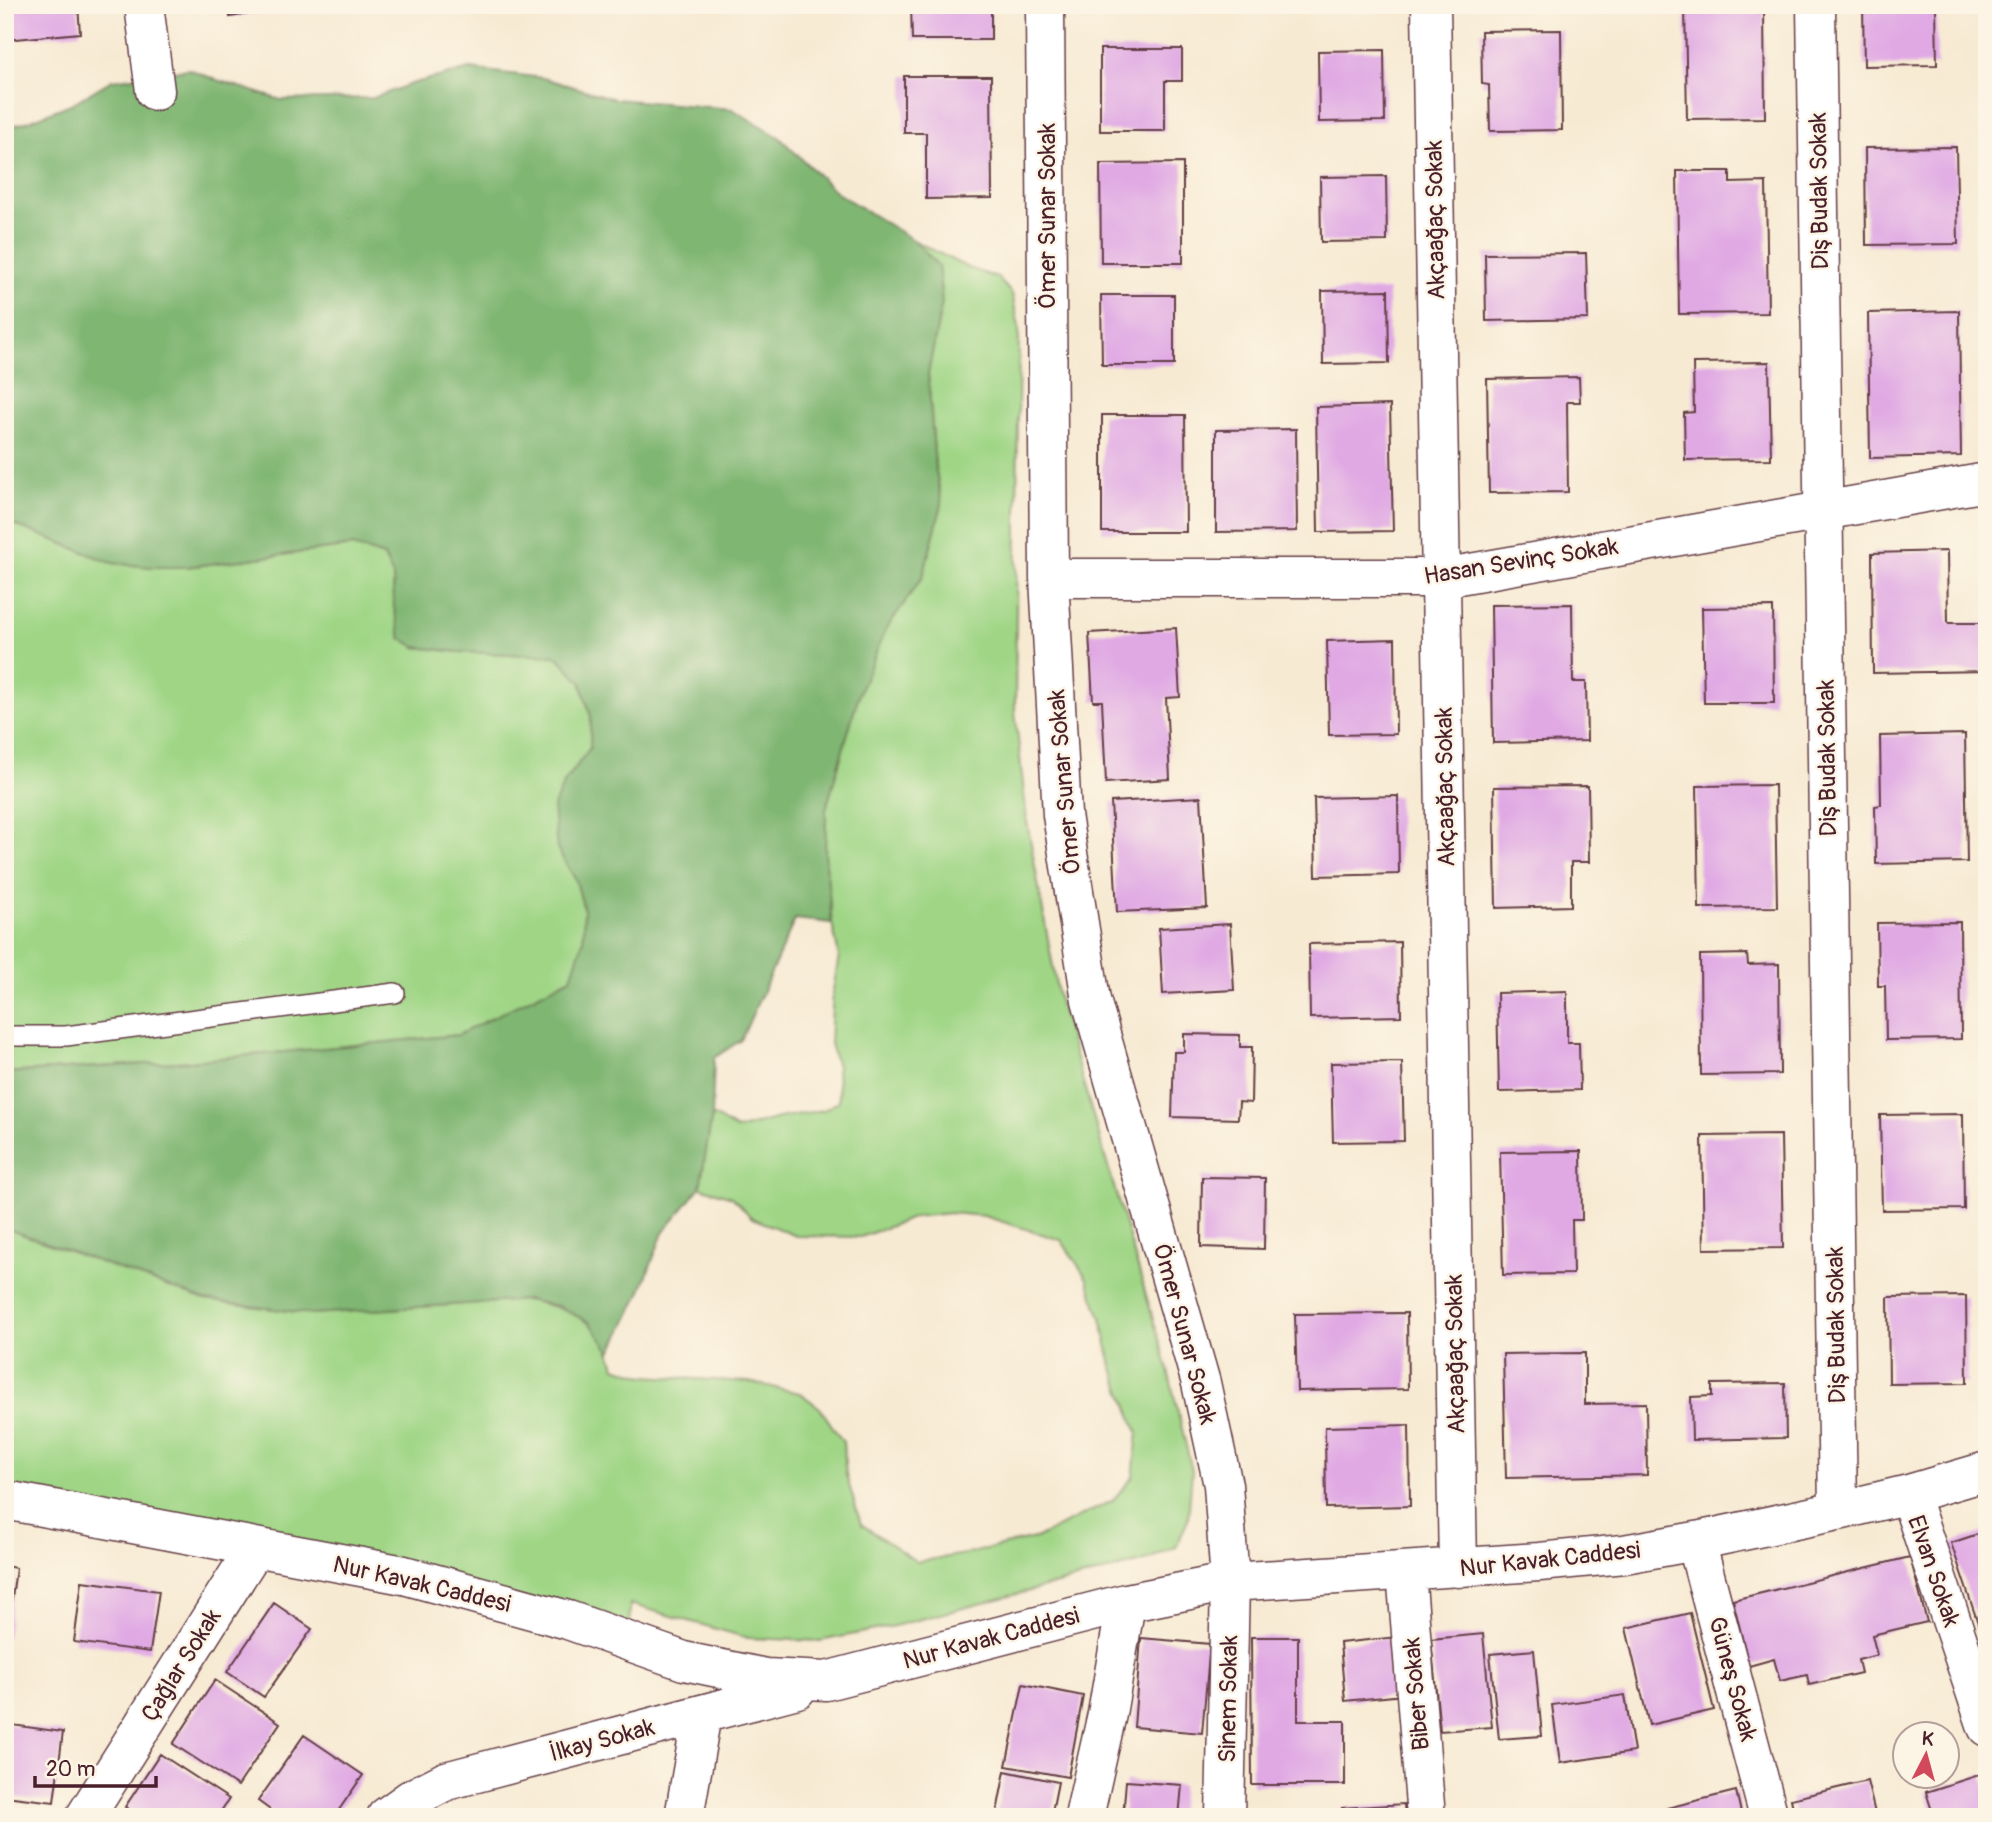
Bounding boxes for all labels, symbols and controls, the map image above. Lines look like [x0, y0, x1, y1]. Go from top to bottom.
street label: Diş Budak Sokak [1804, 112, 1835, 270]
street label: Ömer Sunar Sokak [1033, 123, 1062, 309]
street label: Akçaağaç Sokak [1420, 140, 1451, 300]
street label: Hasan Sevinç Sokak [1422, 532, 1620, 591]
street label: Diş Budak Sokak [1812, 679, 1843, 837]
street label: Ömer Sunar Sokak [1042, 688, 1087, 876]
street label: Akçaağaç Sokak [1430, 707, 1461, 867]
street label: Ömer Sunar Sokak [1146, 1241, 1223, 1428]
street label: Diş Budak Sokak [1821, 1246, 1852, 1404]
street label: Akçaağaç Sokak [1440, 1274, 1471, 1434]
street label: Elvan Sokak [1901, 1511, 1966, 1631]
street label: Nur Kavak Caddesi [1458, 1536, 1642, 1583]
street label: Nur Kavak Caddesi [330, 1550, 514, 1619]
street label: Nur Kavak Caddesi [900, 1601, 1083, 1676]
street label: Çağlar Sokak [135, 1604, 227, 1727]
street label: Güneş Sokak [1702, 1614, 1763, 1745]
street label: Sinem Sokak [1213, 1635, 1244, 1763]
street label: Biber Sokak [1397, 1636, 1436, 1752]
street label: İlkay Sokak [547, 1713, 658, 1768]
north arrow [1890, 1720, 1960, 1790]
text: K [1921, 1727, 1935, 1752]
scale bar [35, 1745, 156, 1789]
text: 20 m [46, 1756, 95, 1783]

